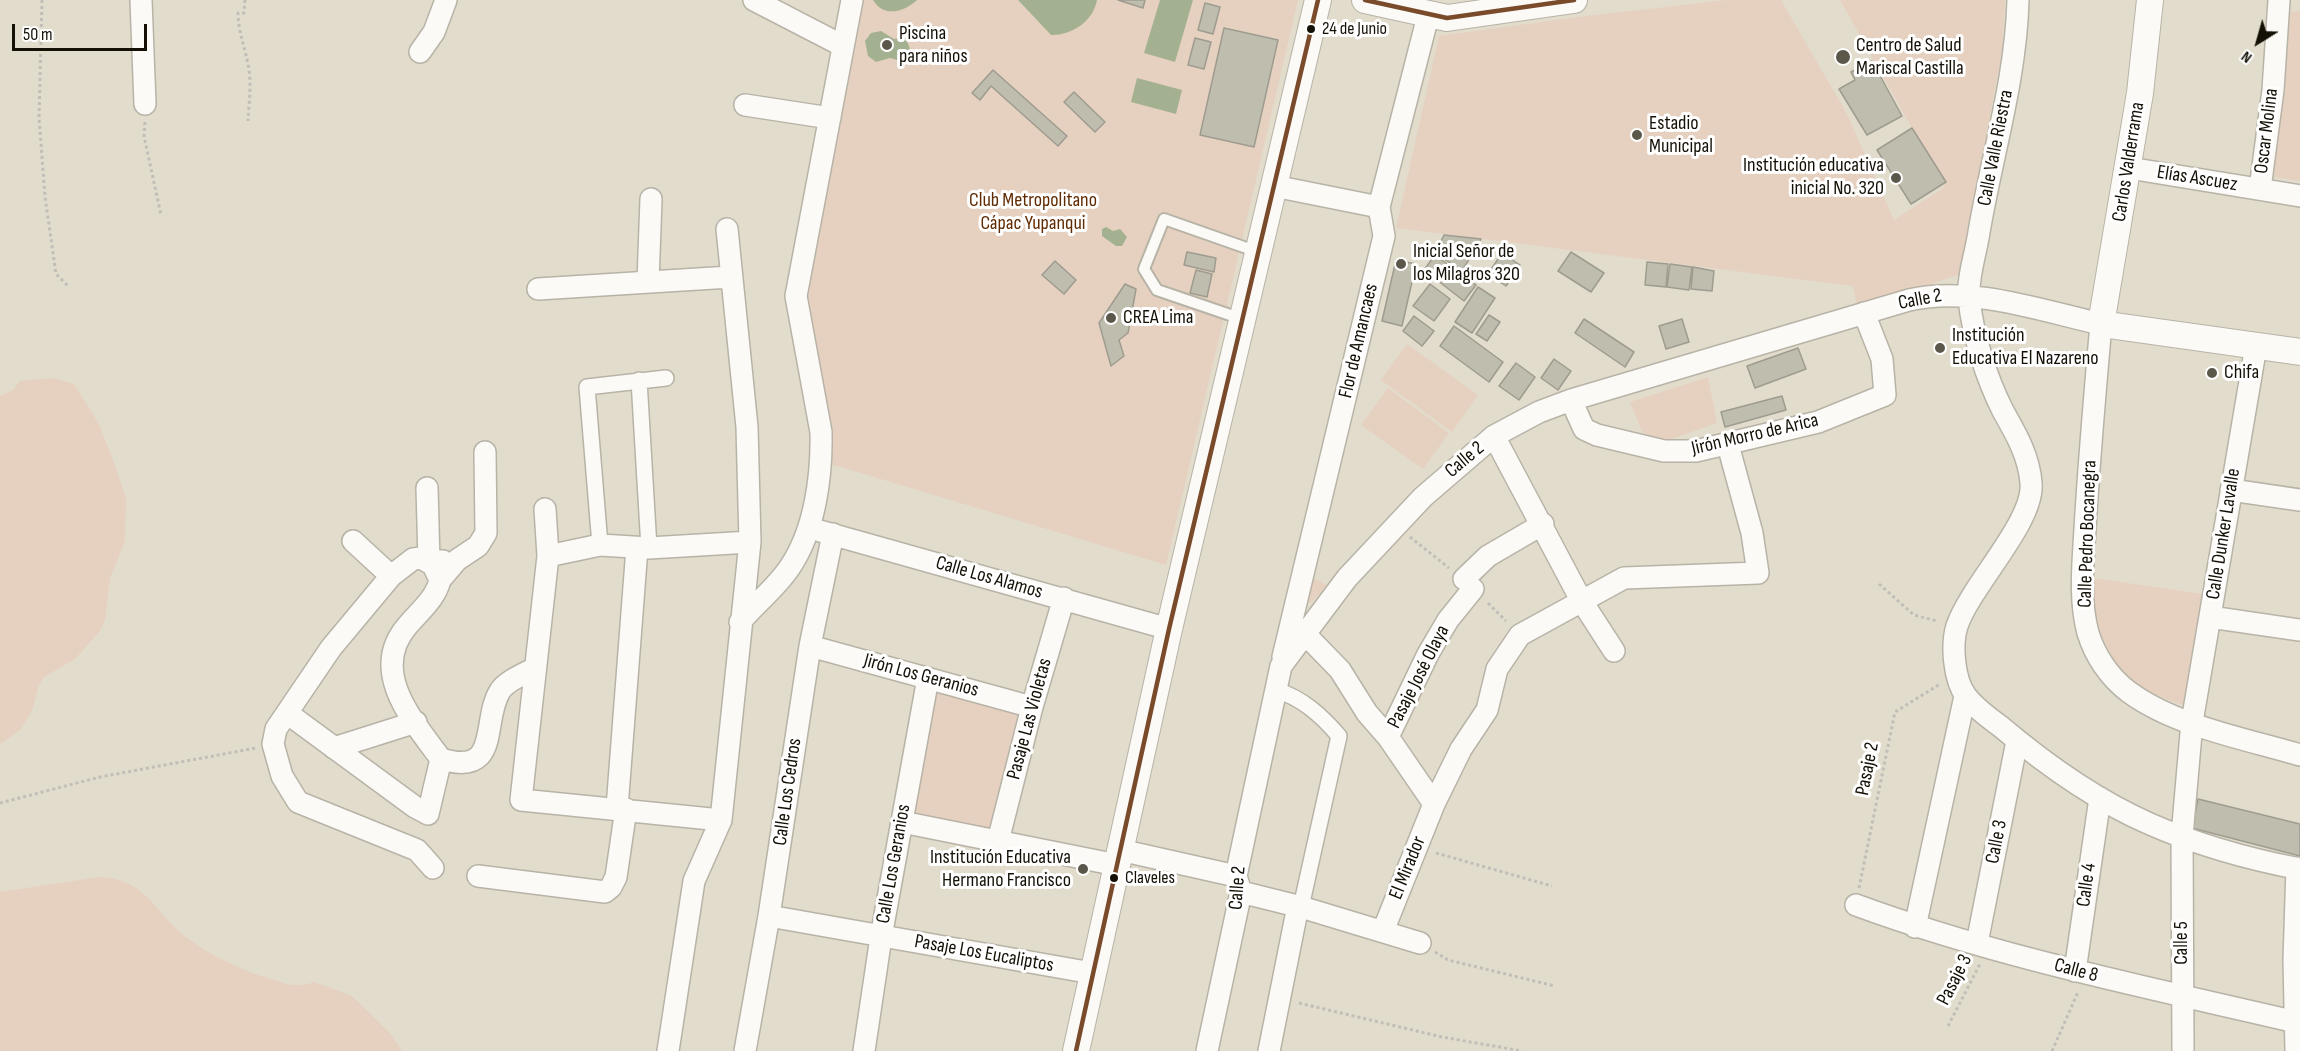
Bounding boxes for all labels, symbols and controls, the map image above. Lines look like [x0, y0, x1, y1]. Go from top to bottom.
scale bar [15, 12, 150, 50]
north arrow [2228, 12, 2288, 72]
place label: 24 de Junio [1322, 18, 1387, 40]
place label: Piscina para niños [899, 22, 968, 69]
marker: 24 de Junio [1305, 23, 1317, 35]
text: 50 m [23, 24, 53, 45]
place label: Centro de Salud Mariscal Castilla [1856, 34, 1964, 81]
marker: Piscina para niños [880, 38, 894, 52]
text: N [2238, 47, 2256, 67]
marker: Centro de Salud Mariscal Castilla [1834, 48, 1852, 66]
street label: Oscar Molina [2250, 87, 2284, 175]
street label: Calle Valle Riestra [1973, 88, 2019, 208]
street label: Carlos Valderrama [2108, 100, 2150, 224]
place label: Estadio Municipal [1649, 112, 1713, 159]
marker: Estadio Municipal [1630, 128, 1644, 142]
place label: Institución educativa inicial No. 320 [1743, 154, 1884, 201]
street label: Elías Ascuez [2155, 161, 2239, 197]
marker: Institución educativa inicial No. 320 [1889, 171, 1903, 185]
park label: Club Metropolitano Cápac Yupanqui [969, 189, 1097, 236]
place label: Inicial Señor de los Milagros 320 [1413, 240, 1520, 287]
marker: Inicial Señor de los Milagros 320 [1394, 257, 1408, 271]
street label: Flor de Amancaes [1334, 281, 1384, 401]
street label: Calle 2 [1896, 284, 1944, 316]
place label: CREA Lima [1123, 306, 1193, 330]
marker: CREA Lima [1104, 311, 1118, 325]
place label: Institución Educativa El Nazareno [1952, 324, 2099, 371]
marker: Institución Educativa El Nazareno [1933, 341, 1947, 355]
place label: Chifa [2224, 361, 2259, 385]
marker: Chifa [2205, 366, 2219, 380]
street label: Jirón Morro de Arica [1689, 409, 1821, 461]
street label: Calle 2 [1440, 437, 1490, 483]
street label: Calle Pedro Bocanegra [2073, 460, 2103, 608]
street label: Calle Dunker Lavalle [2202, 467, 2246, 601]
street label: Calle Los Alamos [933, 551, 1045, 605]
street label: Pasaje José Olaya [1383, 621, 1455, 733]
street label: Jirón Los Geranios [861, 649, 981, 703]
street label: Pasaje Las Violetas [1002, 656, 1058, 782]
street label: Calle Los Cedros [769, 737, 807, 847]
street label: Pasaje 2 [1851, 740, 1885, 798]
street label: Calle Los Geranios [872, 803, 916, 925]
street label: Calle 3 [1981, 818, 2013, 866]
street label: El Mirador [1384, 833, 1432, 903]
place label: Institución Educativa Hermano Francisco [930, 846, 1071, 893]
marker: Institución Educativa Hermano Francisco [1076, 862, 1090, 876]
street label: Calle 4 [2072, 862, 2102, 908]
street label: Calle 2 [1224, 865, 1252, 911]
place label: Claveles [1125, 867, 1175, 889]
marker: Claveles [1108, 872, 1120, 884]
street label: Calle 5 [2170, 921, 2194, 965]
street label: Pasaje Los Eucaliptos [913, 930, 1055, 978]
street label: Pasaje 3 [1932, 951, 1978, 1009]
street label: Calle 8 [2051, 954, 2101, 988]

